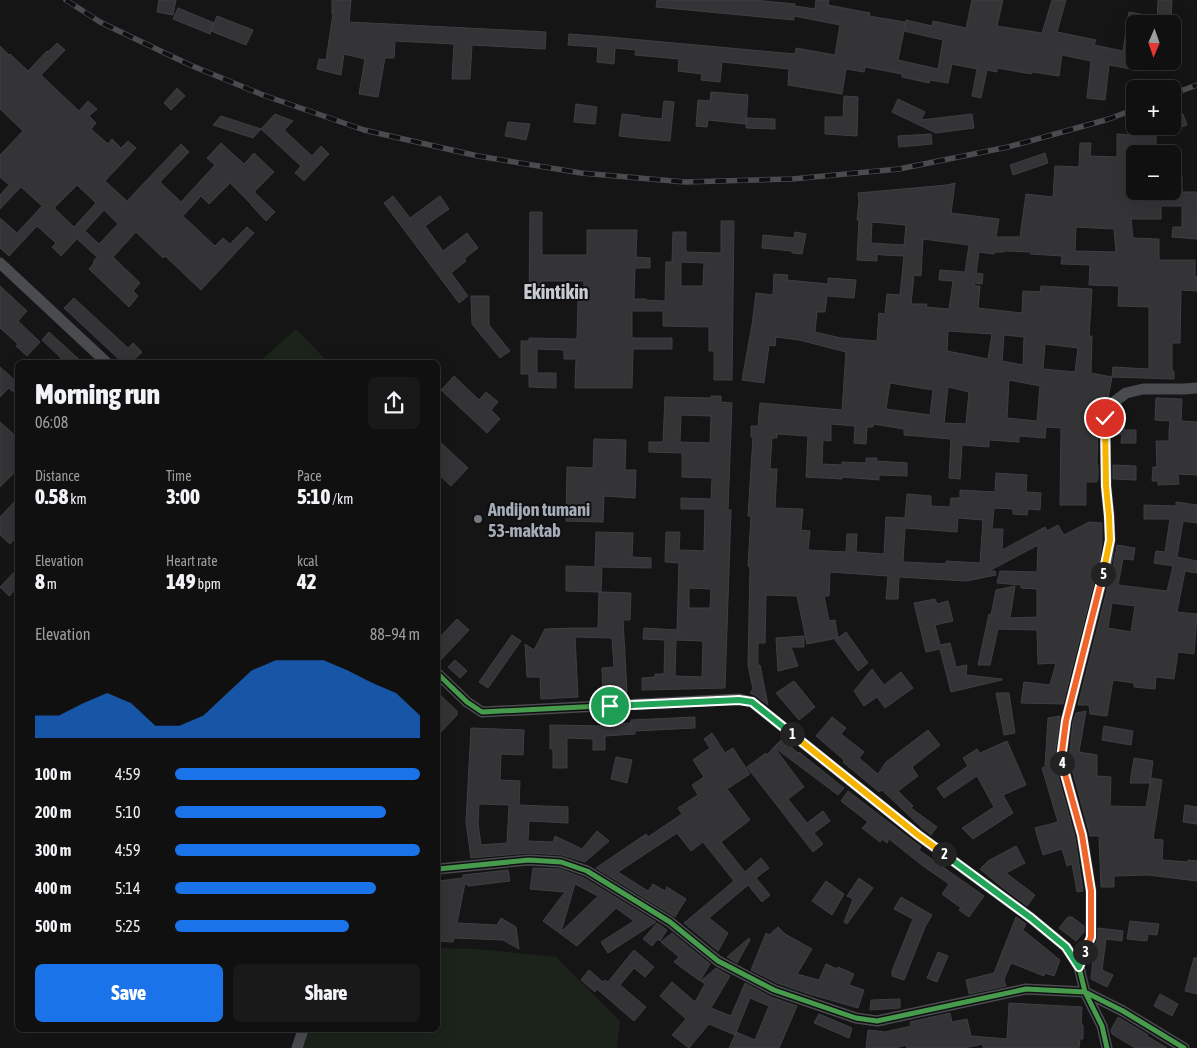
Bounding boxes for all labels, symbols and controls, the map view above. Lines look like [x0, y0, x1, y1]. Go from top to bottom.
north arrow [1126, 15, 1181, 70]
map controls [1126, 15, 1181, 200]
button: + [1126, 80, 1181, 135]
button: − [1126, 145, 1181, 200]
district label: Ekintikin [524, 280, 588, 303]
button: share [368, 377, 420, 429]
text: Morning run [35, 378, 160, 410]
pin [1084, 397, 1126, 439]
icon: check [1091, 404, 1119, 432]
text: 06:08 [35, 413, 68, 431]
text: Distance [35, 468, 80, 484]
text: Time [166, 468, 192, 484]
text: Pace [297, 468, 322, 484]
text: 0.58 [35, 484, 68, 508]
text: 3:00 [166, 484, 200, 508]
text: 5:10 [297, 484, 330, 508]
text: km [68, 491, 87, 507]
text: /km [330, 491, 353, 507]
place label: Andijon tumani 53-maktab [487, 499, 590, 541]
marker: Andijon tumani 53-maktab [472, 513, 484, 525]
text: Elevation [35, 553, 84, 569]
text: Heart rate [166, 553, 218, 569]
text: kcal [297, 553, 318, 569]
pin: 5 [1090, 562, 1116, 586]
text: 5 [1100, 566, 1107, 582]
text: 8 [35, 569, 45, 593]
text: 149 [166, 569, 196, 593]
text: 42 [297, 569, 317, 593]
text: m [45, 576, 57, 592]
text: bpm [196, 576, 221, 592]
text: Elevation [35, 625, 90, 643]
text: 88–94 m [370, 625, 420, 643]
pin [589, 685, 631, 727]
icon: arrive [596, 692, 624, 720]
pin: 1 [780, 722, 804, 746]
text: 1 [789, 726, 796, 742]
pin: 4 [1050, 750, 1074, 776]
text: 4 [1059, 755, 1066, 771]
text: 100 m [35, 765, 71, 783]
text: 4:59 [115, 765, 140, 783]
text: 200 m [35, 803, 71, 821]
text: 5:10 [115, 803, 140, 821]
text: 300 m [35, 841, 71, 859]
text: 4:59 [115, 841, 140, 859]
pin: 2 [932, 842, 956, 866]
text: 2 [941, 846, 948, 862]
text: 400 m [35, 879, 71, 897]
text: 5:14 [115, 879, 140, 897]
text: 500 m [35, 917, 71, 935]
text: 5:25 [115, 917, 140, 935]
pin: 3 [1072, 940, 1098, 964]
text: 3 [1082, 944, 1089, 960]
button: Save [35, 964, 223, 1022]
button: Share [233, 964, 420, 1022]

